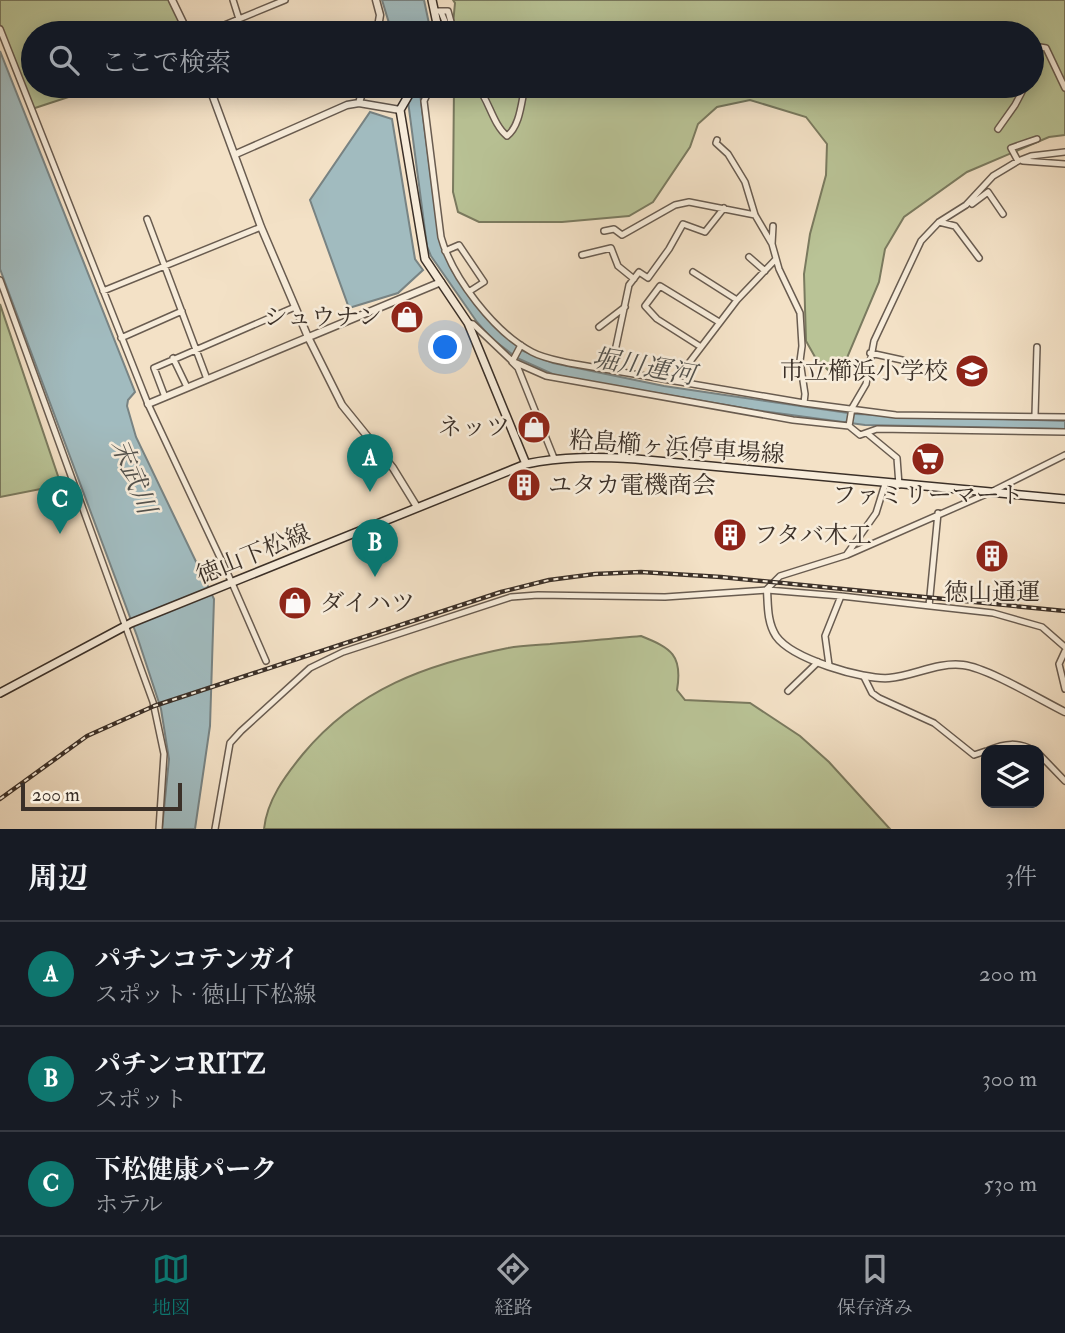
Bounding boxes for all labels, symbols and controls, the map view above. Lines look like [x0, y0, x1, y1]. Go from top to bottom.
search box [21, 21, 1044, 98]
icon: search [45, 41, 83, 79]
text: ここで検索 [101, 47, 231, 79]
shop icon: シュウナン [388, 298, 426, 336]
place label: シュウナン [264, 302, 382, 333]
your location [428, 330, 462, 364]
water label: 堀川運河 [590, 342, 702, 392]
school or university icon: 市立櫛浜小学校 [953, 352, 991, 390]
place label: 市立櫛浜小学校 [780, 356, 948, 387]
shop icon: ネッツ [515, 408, 553, 446]
place label: ネッツ [438, 412, 510, 443]
street label: 粭島櫛ヶ浜停車場線 [568, 425, 786, 470]
water label: 末武川 [104, 434, 164, 521]
pin: A [347, 434, 393, 492]
supermarket icon: ファミリーマート [909, 440, 947, 478]
building icon: ユタカ電機商会 [505, 466, 543, 504]
place label: ユタカ電機商会 [548, 470, 716, 501]
pin: C [37, 476, 83, 534]
place label: ファミリーマート [832, 480, 1024, 511]
building icon: フタバ木工 [711, 516, 749, 554]
street label: 徳山下松線 [192, 518, 315, 591]
pin: B [352, 519, 398, 577]
place label: フタバ木工 [754, 520, 872, 551]
building icon: 徳山通運 [973, 537, 1011, 575]
place label: 徳山通運 [944, 577, 1040, 608]
shop icon: ダイハツ [276, 584, 314, 622]
place label: ダイハツ [320, 588, 415, 619]
map controls [981, 745, 1044, 808]
button: layers [981, 745, 1044, 808]
scale bar [21, 780, 182, 812]
text: 200 m [32, 783, 80, 807]
text: 周辺 [28, 860, 88, 897]
text: 3件 [1005, 862, 1037, 891]
text: パチンコテンガイ [95, 944, 300, 976]
text: A [44, 959, 58, 988]
text: 200 m [979, 959, 1037, 988]
text: スポット · 徳山下松線 [95, 980, 316, 1009]
text: パチンコRITZ [95, 1049, 266, 1081]
text: B [43, 1064, 59, 1093]
text: 300 m [982, 1064, 1037, 1093]
text: スポット [95, 1085, 187, 1114]
text: 下松健康パーク [95, 1154, 277, 1186]
text: C [43, 1169, 59, 1198]
text: 530 m [984, 1169, 1037, 1198]
text: ホテル [95, 1190, 163, 1219]
tab: 地図 [152, 1250, 190, 1320]
tab: 経路 [494, 1250, 533, 1320]
tab: 保存済み [837, 1250, 913, 1320]

